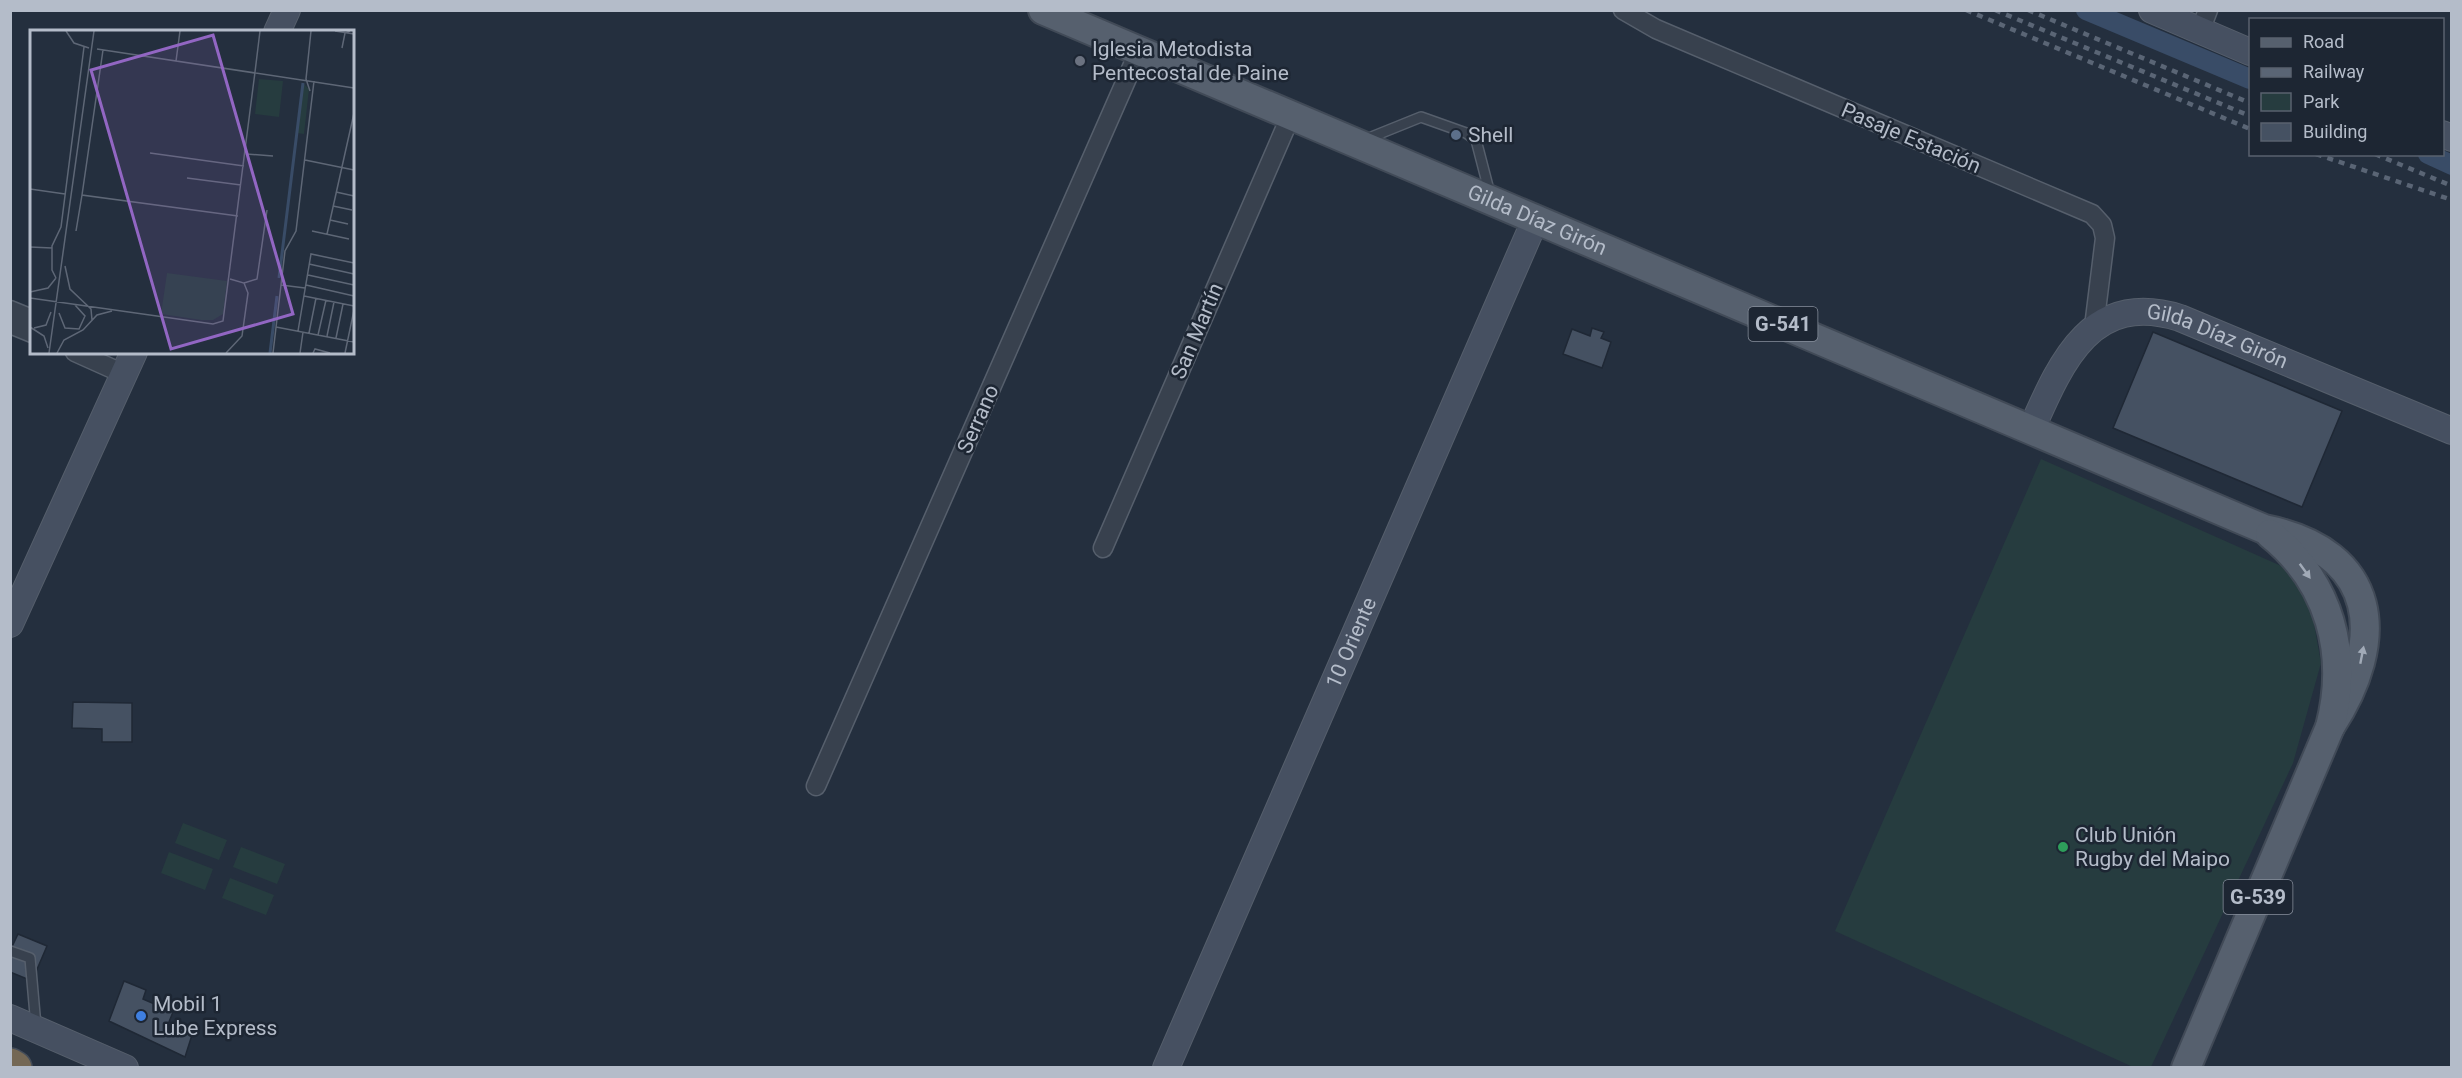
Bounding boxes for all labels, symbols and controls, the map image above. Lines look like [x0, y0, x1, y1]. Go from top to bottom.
legend [2249, 18, 2444, 156]
inset map [30, 30, 354, 354]
text: Road [2303, 31, 2344, 52]
place label: Iglesia Metodista Pentecostal de Paine [1092, 37, 1289, 85]
marker: Iglesia Metodista Pentecostal de Paine [1073, 54, 1087, 68]
text: Railway [2303, 61, 2365, 82]
text: Park [2303, 91, 2340, 112]
street label: Pasaje Estación [1838, 98, 1984, 178]
text: Building [2303, 121, 2367, 142]
place label: Shell [1468, 123, 1513, 147]
marker: Shell [1449, 128, 1463, 142]
street label: Gilda Díaz Girón [1464, 180, 1610, 260]
street label: San Martín [1166, 279, 1228, 383]
street label: Gilda Díaz Girón [2146, 300, 2291, 373]
road number: G-541 [1748, 307, 1818, 341]
street label: Serrano [952, 381, 1004, 457]
one-way arrow [2299, 562, 2311, 578]
street label: 10 Oriente [1321, 594, 1381, 691]
one-way arrow [2358, 645, 2367, 664]
place label: Club Unión Rugby del Maipo [2075, 823, 2230, 871]
marker: Club Unión Rugby del Maipo [2056, 840, 2070, 854]
road number: G-539 [2224, 880, 2292, 914]
place label: Mobil 1 Lube Express [153, 992, 277, 1040]
marker: Mobil 1 Lube Express [134, 1009, 148, 1023]

